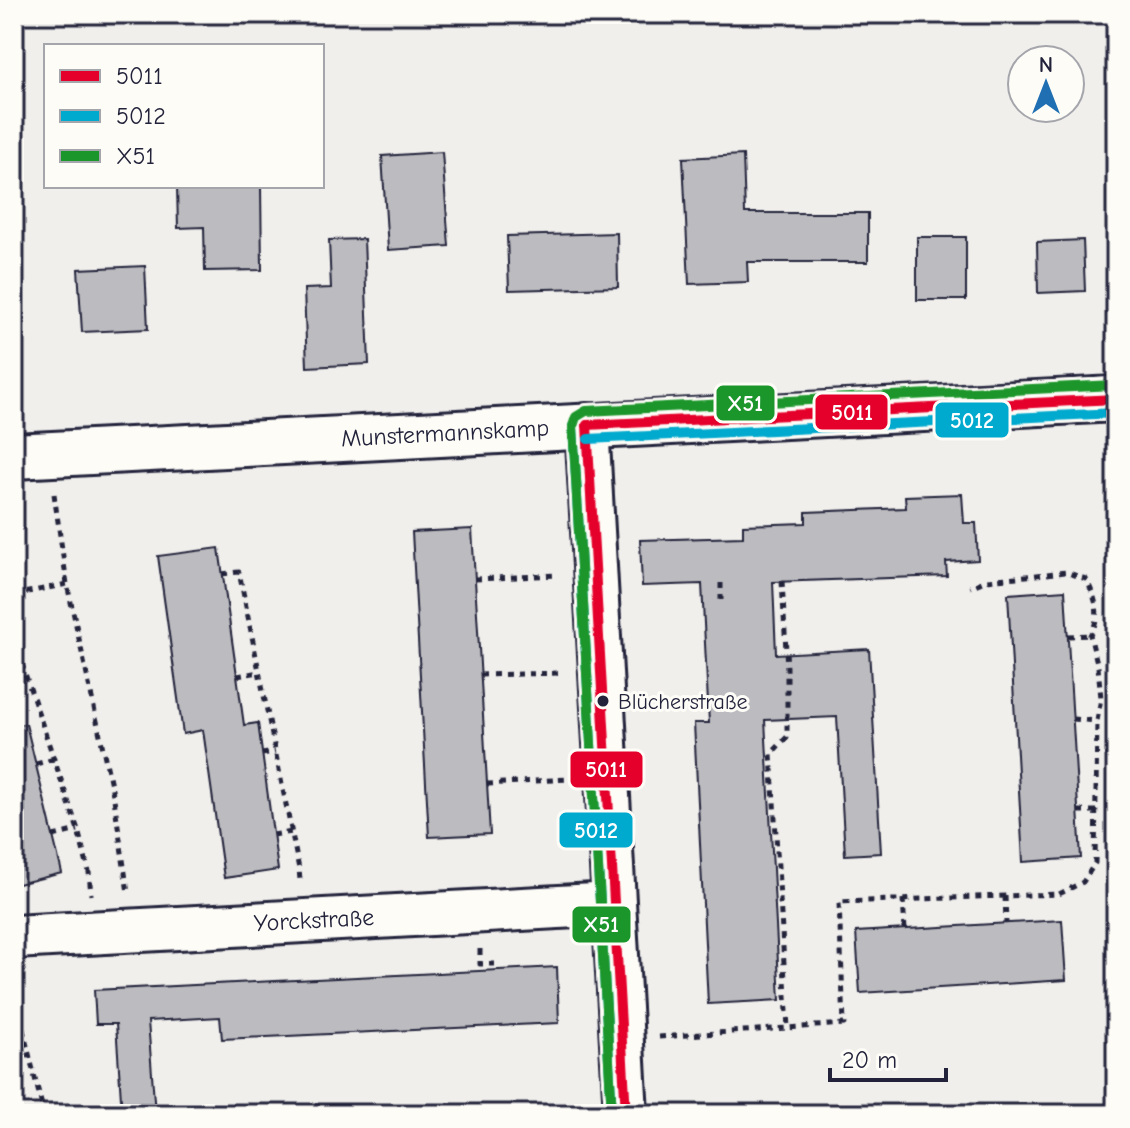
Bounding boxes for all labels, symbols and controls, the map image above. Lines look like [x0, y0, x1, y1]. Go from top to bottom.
legend [44, 44, 324, 188]
north arrow [1006, 44, 1086, 124]
text: N [1039, 52, 1053, 78]
text: 5011 [116, 62, 163, 90]
text: 5012 [116, 102, 166, 130]
text: X51 [116, 142, 155, 170]
line badge: X51 [715, 384, 776, 422]
text: X51 [727, 391, 763, 417]
line badge: 5011 [814, 393, 889, 431]
text: 5011 [831, 400, 873, 426]
line badge: 5012 [934, 401, 1010, 439]
text: 5012 [950, 408, 994, 434]
street label: Munstermannskamp [340, 414, 550, 452]
place label: Blücherstraße [618, 689, 748, 715]
marker: Blücherstraße [595, 693, 611, 709]
line badge: 5011 [569, 750, 644, 789]
text: 5011 [585, 757, 627, 783]
line badge: 5012 [558, 811, 634, 849]
text: 5012 [574, 818, 618, 844]
street label: Yorckstraße [253, 903, 375, 937]
line badge: X51 [571, 905, 632, 944]
text: X51 [583, 912, 619, 938]
scale bar [830, 1032, 946, 1082]
text: 20 m [842, 1046, 897, 1074]

